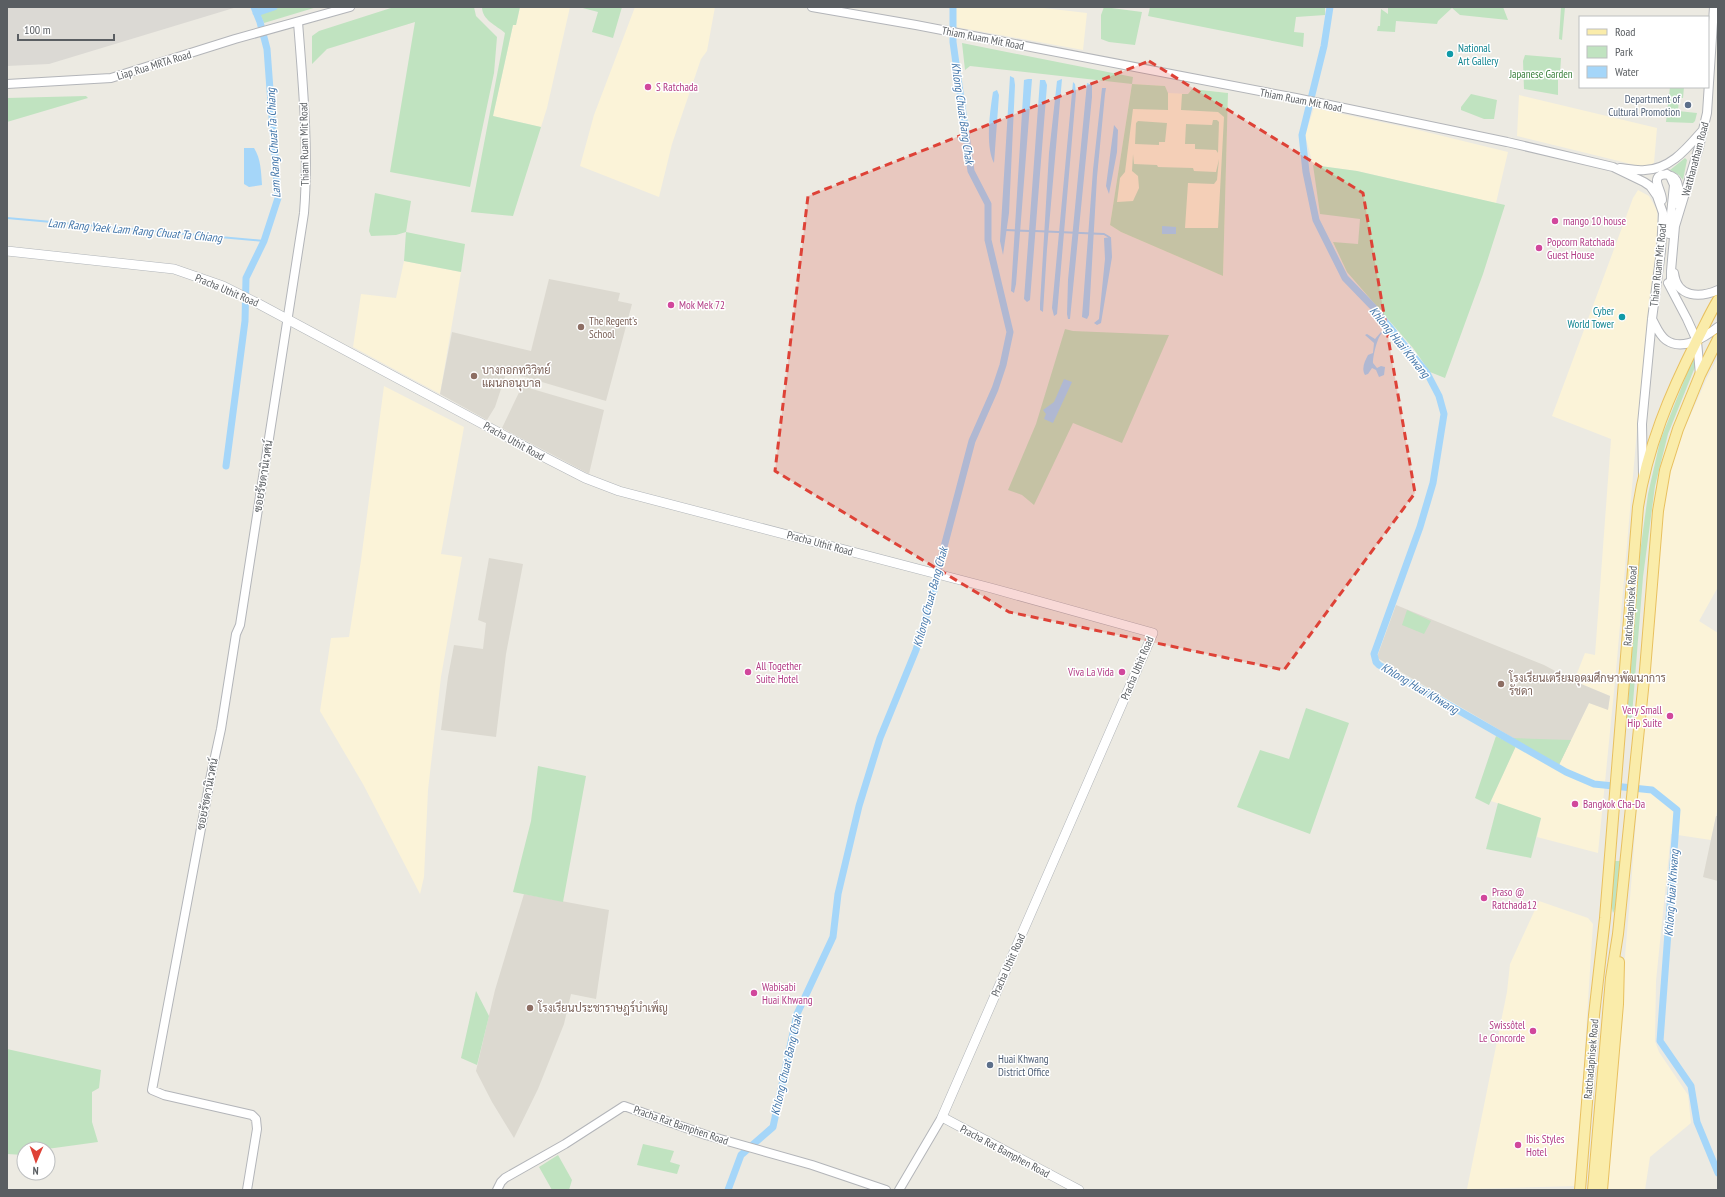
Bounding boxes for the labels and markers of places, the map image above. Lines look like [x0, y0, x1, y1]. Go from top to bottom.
place label: National Art Gallery [1458, 41, 1499, 68]
marker: National Art Gallery [1445, 49, 1455, 59]
place label: S Ratchada [656, 80, 698, 94]
marker: S Ratchada [643, 82, 653, 92]
place label: Department of Cultural Promotion [1608, 92, 1681, 119]
marker: Department of Cultural Promotion [1683, 100, 1693, 110]
place label: mango 10 house [1563, 214, 1627, 228]
marker: mango 10 house [1550, 216, 1560, 226]
place label: Popcorn Ratchada Guest House [1547, 235, 1615, 262]
marker: Popcorn Ratchada Guest House [1534, 243, 1544, 253]
place label: Mok Mek 72 [679, 298, 725, 312]
marker: Mok Mek 72 [666, 300, 676, 310]
place label: Cyber World Tower [1567, 304, 1614, 331]
marker: Cyber World Tower [1617, 312, 1627, 322]
place label: The Regent's School [589, 314, 638, 341]
marker: The Regent's School [576, 322, 586, 332]
place label: บางกอกทวิวิทย์ แผนกอนุบาล [482, 362, 551, 392]
marker: บางกอกทวิวิทย์ แผนกอนุบาล [469, 371, 479, 381]
place label: All Together Suite Hotel [756, 659, 802, 686]
place label: Viva La Vida [1067, 665, 1114, 679]
marker: All Together Suite Hotel [743, 667, 753, 677]
marker: Viva La Vida [1117, 667, 1127, 677]
place label: โรงเรียนเตรียมอุดมศึกษาพัฒนาการ รัชดา [1508, 670, 1666, 698]
marker: โรงเรียนเตรียมอุดมศึกษาพัฒนาการ รัชดา [1496, 679, 1506, 689]
place label: Very Small Hip Suite [1621, 703, 1662, 730]
marker: Very Small Hip Suite [1665, 711, 1675, 721]
place label: Bangkok Cha-Da [1583, 797, 1645, 811]
marker: Bangkok Cha-Da [1570, 799, 1580, 809]
place label: Praso @ Ratchada12 [1492, 885, 1537, 912]
marker: Praso @ Ratchada12 [1479, 893, 1489, 903]
place label: Wabisabi Huai Khwang [762, 980, 813, 1007]
marker: Wabisabi Huai Khwang [749, 988, 759, 998]
place label: โรงเรียนประชาราษฎร์บำเพ็ญ [537, 999, 668, 1016]
marker: โรงเรียนประชาราษฎร์บำเพ็ญ [525, 1003, 535, 1013]
place label: Swissôtel Le Concorde [1479, 1018, 1525, 1045]
marker: Swissôtel Le Concorde [1528, 1026, 1538, 1036]
place label: Huai Khwang District Office [998, 1052, 1050, 1079]
marker: Huai Khwang District Office [985, 1060, 995, 1070]
place label: Ibis Styles Hotel [1526, 1132, 1565, 1159]
marker: Ibis Styles Hotel [1513, 1140, 1523, 1150]

